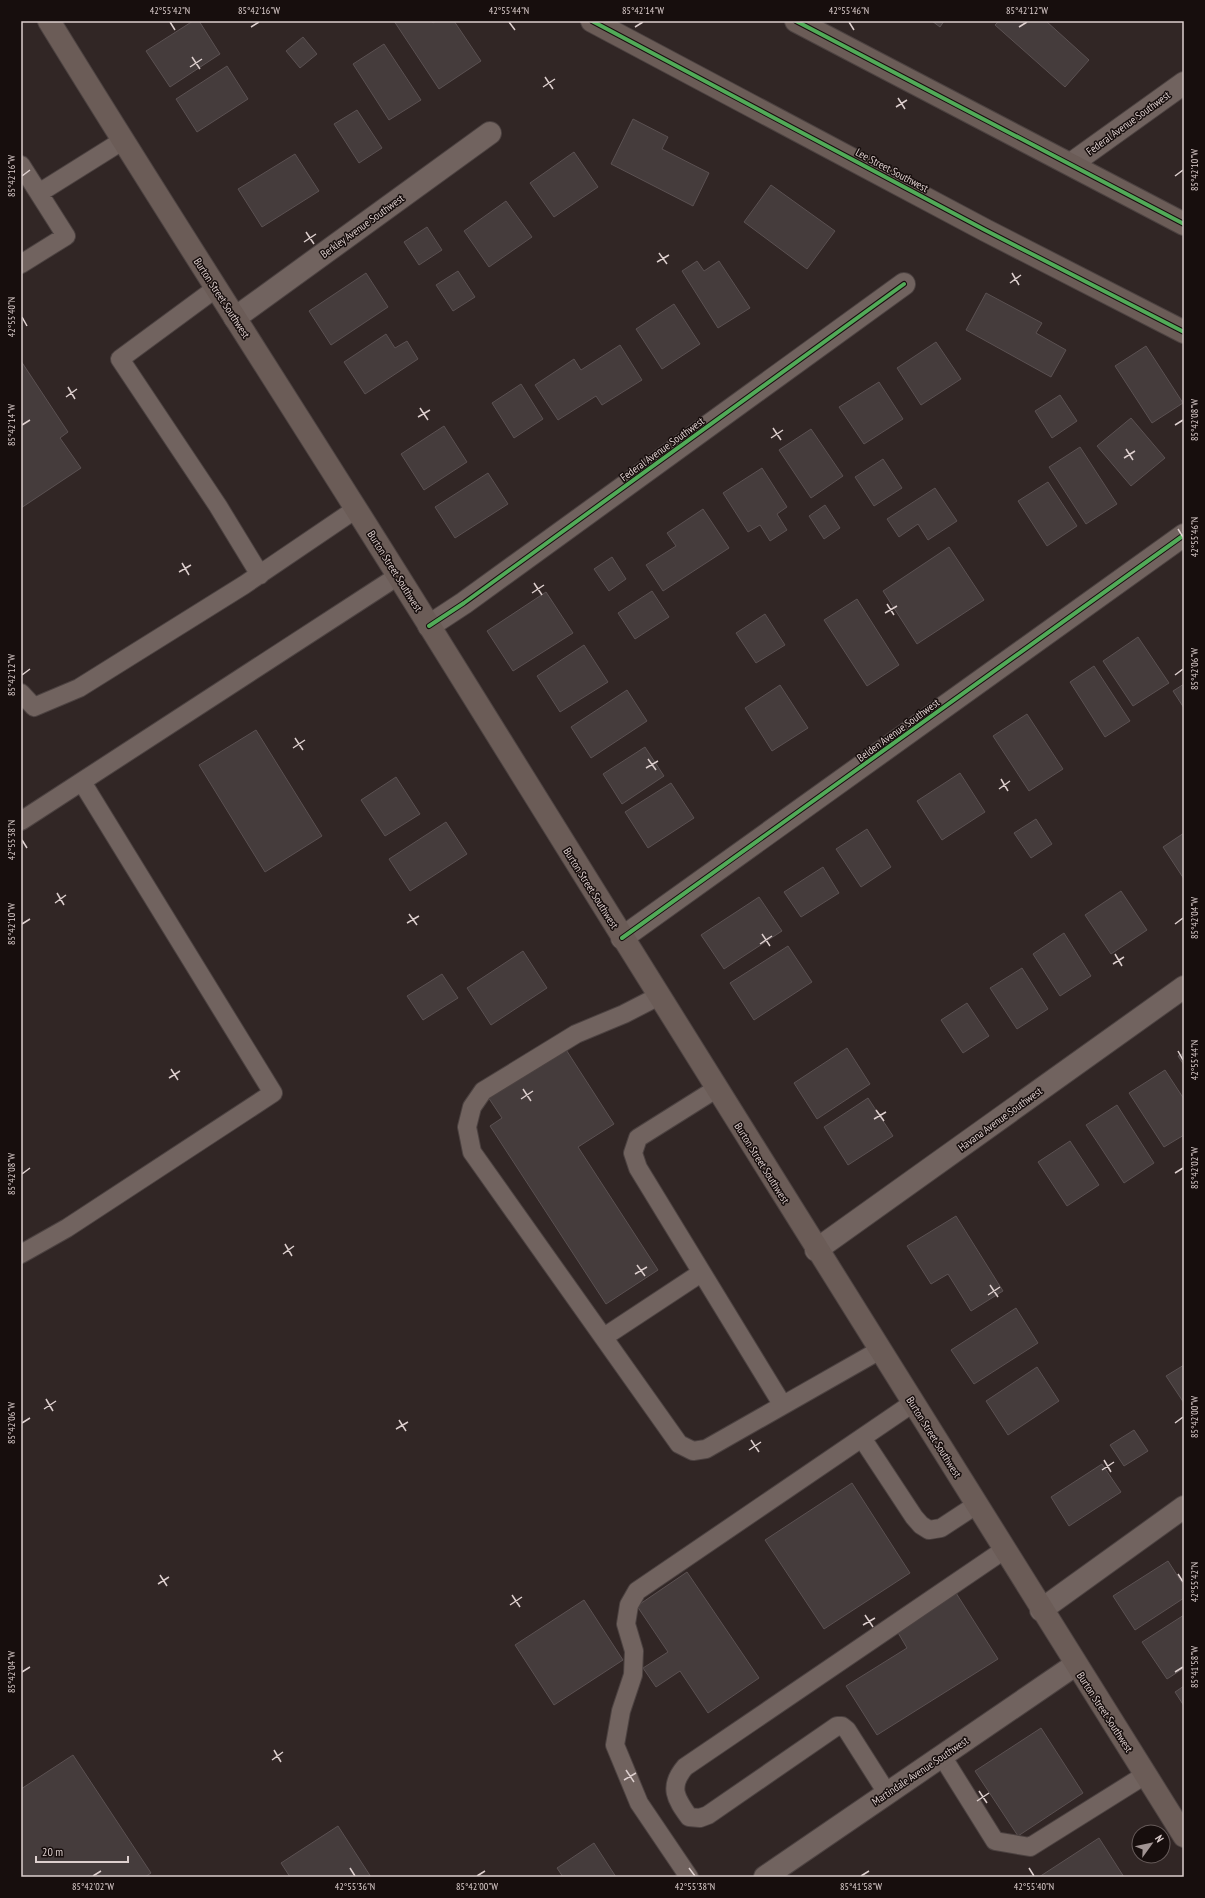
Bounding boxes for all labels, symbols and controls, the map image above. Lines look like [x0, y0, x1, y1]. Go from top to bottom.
text: 42°55'42"N [150, 4, 190, 17]
text: 85°42'16"W [238, 4, 280, 17]
text: 42°55'44"N [489, 4, 529, 17]
text: 85°42'14"W [622, 4, 664, 17]
text: 42°55'46"N [829, 4, 869, 17]
text: 85°42'12"W [1006, 4, 1048, 17]
street label: Federal Avenue Southwest [1083, 88, 1173, 158]
street label: Lee Street Southwest [853, 145, 931, 195]
text: 85°42'10"W [1188, 149, 1201, 191]
text: 85°42'16"W [5, 155, 18, 197]
street label: Berkley Avenue Southwest [318, 191, 406, 261]
street label: Burton Street Southwest [191, 255, 253, 341]
text: 42°55'40"N [5, 297, 18, 337]
text: 85°42'08"W [1188, 399, 1201, 441]
text: 85°42'14"W [5, 404, 18, 446]
street label: Federal Avenue Southwest [617, 414, 707, 484]
text: 42°55'46"N [1188, 517, 1201, 557]
street label: Burton Street Southwest [364, 528, 426, 614]
text: 85°42'06"W [1188, 648, 1201, 690]
text: 85°42'12"W [5, 654, 18, 696]
street label: Belden Avenue Southwest [854, 695, 942, 765]
text: 42°55'38"N [5, 820, 18, 860]
street label: Burton Street Southwest [560, 845, 622, 931]
text: 85°42'04"W [1188, 897, 1201, 939]
text: 85°42'10"W [5, 903, 18, 945]
text: 42°55'44"N [1188, 1040, 1201, 1080]
street label: Havana Avenue Southwest [955, 1084, 1045, 1154]
street label: Burton Street Southwest [731, 1120, 793, 1206]
text: 85°42'02"W [1188, 1147, 1201, 1189]
text: 85°42'08"W [5, 1153, 18, 1195]
street label: Burton Street Southwest [903, 1394, 965, 1480]
text: 85°42'00"W [1188, 1396, 1201, 1438]
text: 85°42'06"W [5, 1402, 18, 1444]
text: 42°55'42"N [1188, 1562, 1201, 1602]
text: 85°41'58"W [1188, 1646, 1201, 1688]
text: 85°42'04"W [5, 1651, 18, 1693]
street label: Burton Street Southwest [1074, 1669, 1136, 1755]
street label: Martindale Avenue Southwest [869, 1734, 971, 1808]
north arrow [1131, 1824, 1171, 1864]
text: N [1152, 1832, 1167, 1845]
scale bar [36, 1838, 128, 1864]
text: 20 m [42, 1844, 63, 1859]
text: 85°42'02"W [72, 1880, 114, 1893]
text: 42°55'36"N [335, 1880, 375, 1893]
text: 85°42'00"W [456, 1880, 498, 1893]
text: 42°55'38"N [675, 1880, 715, 1893]
text: 85°41'58"W [840, 1880, 882, 1893]
text: 42°55'40"N [1014, 1880, 1054, 1893]

